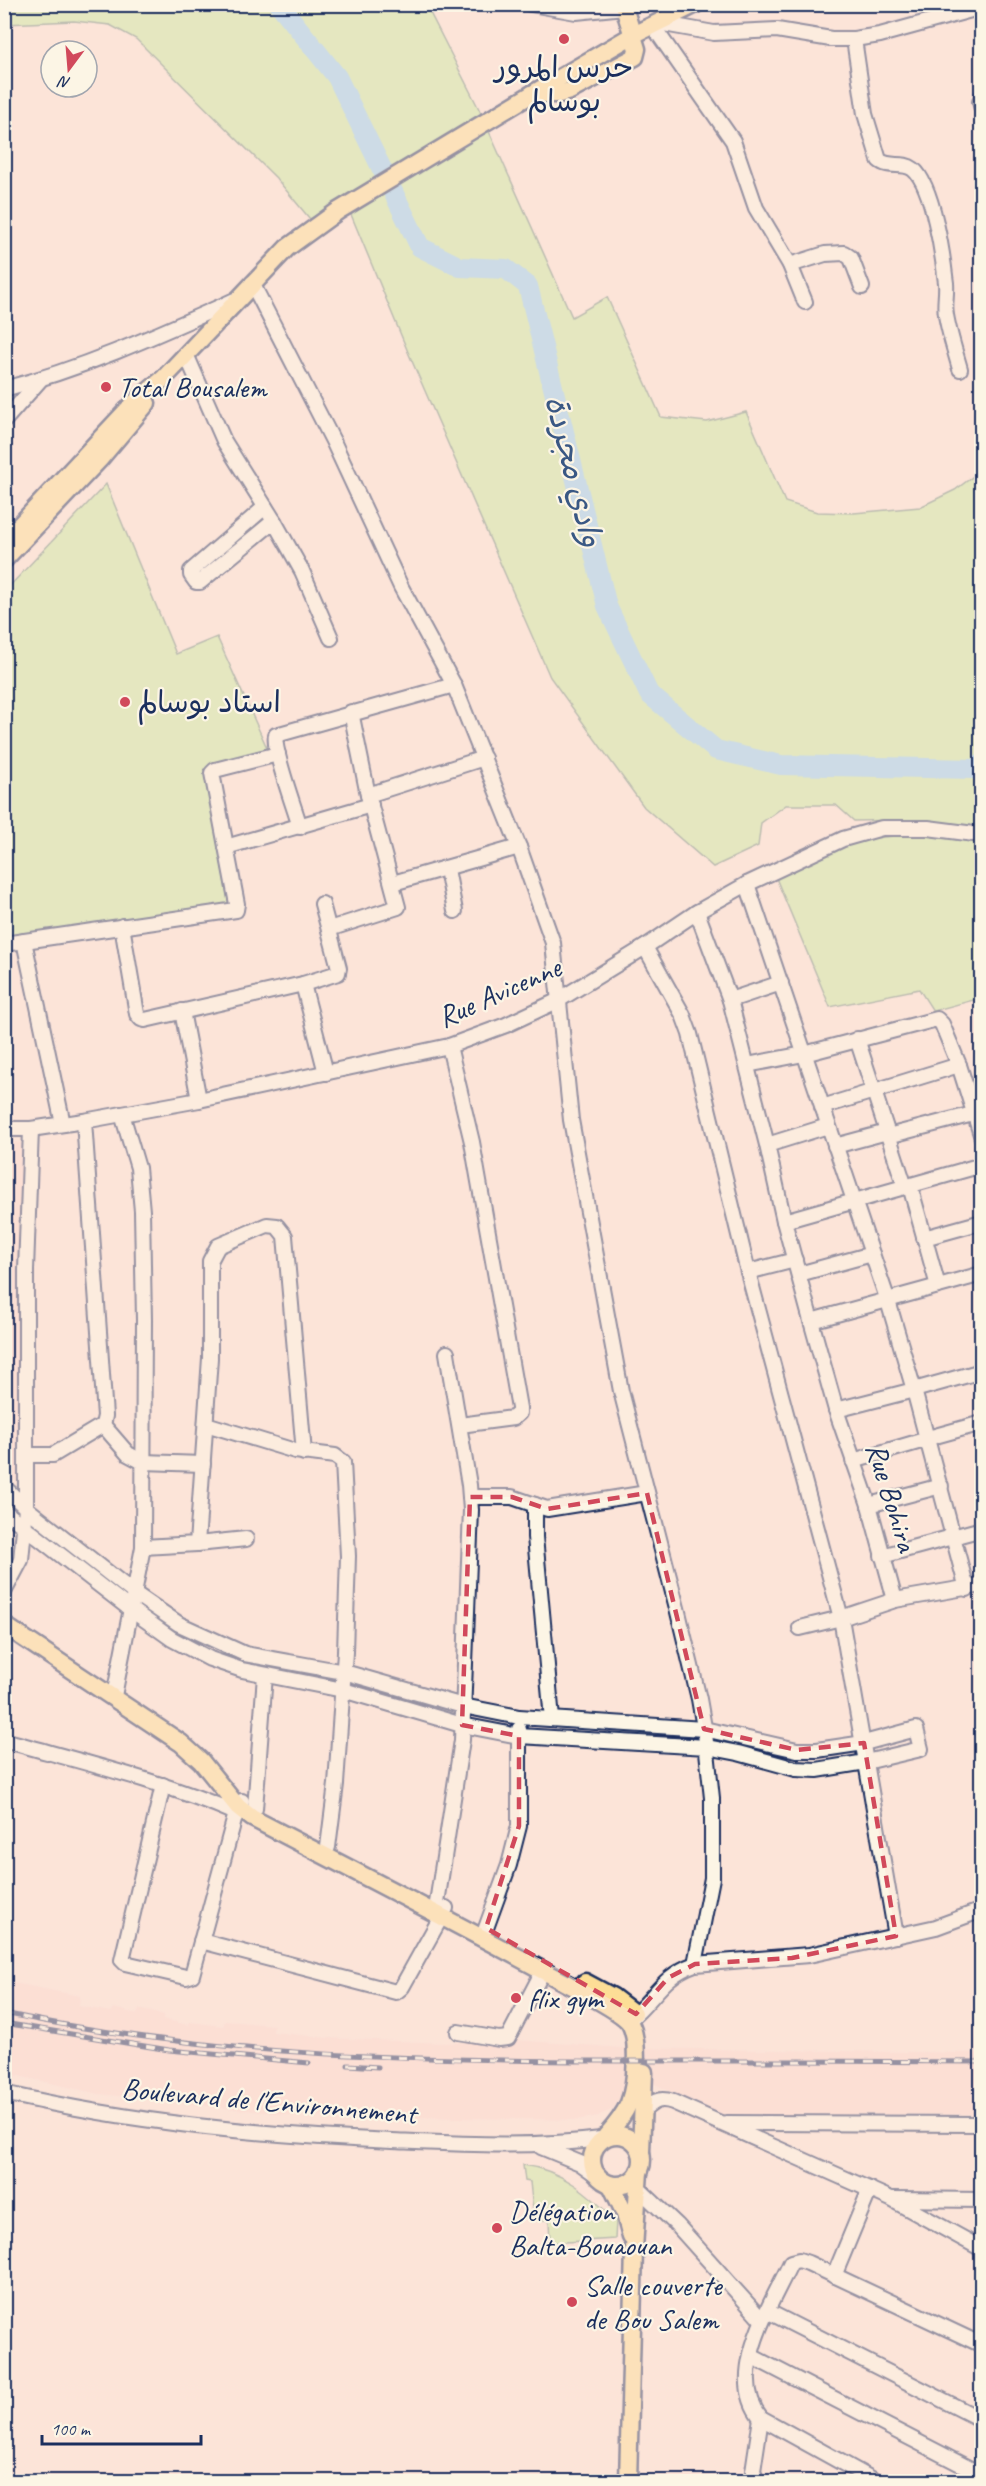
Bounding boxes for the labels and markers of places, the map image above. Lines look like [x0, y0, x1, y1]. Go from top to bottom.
marker: حرس المرور بوسالم [557, 32, 571, 46]
place label: حرس المرور بوسالم [492, 48, 633, 124]
place label: Total Bousalem [118, 368, 268, 406]
marker: Total Bousalem [99, 380, 113, 394]
place label: استاد بوسالم [137, 683, 281, 725]
marker: استاد بوسالم [118, 695, 132, 709]
place label: flix gym [528, 1979, 605, 2017]
marker: flix gym [509, 1991, 523, 2005]
place label: Délégation Balta-Bouaouan [509, 2192, 673, 2264]
marker: Délégation Balta-Bouaouan [490, 2221, 504, 2235]
place label: Salle couverte de Bou Salem [584, 2266, 724, 2338]
marker: Salle couverte de Bou Salem [565, 2295, 579, 2309]

